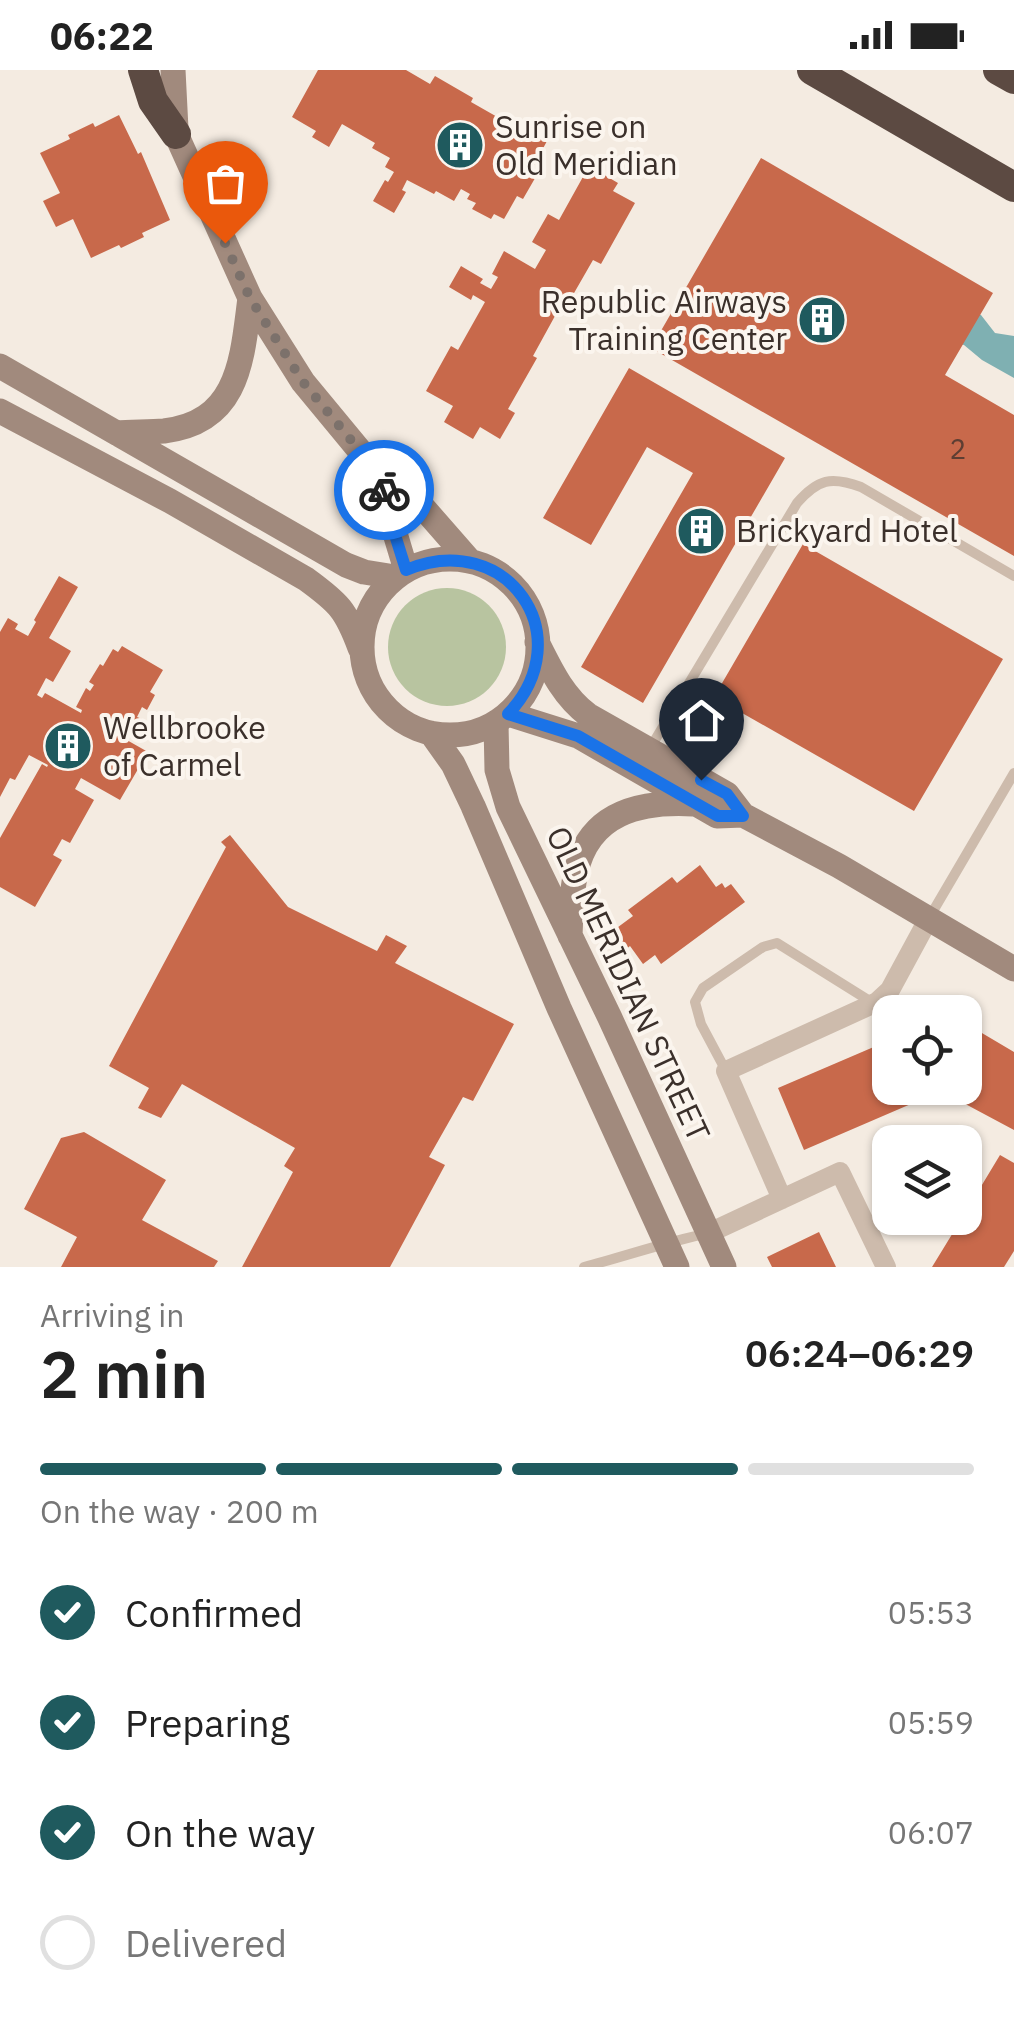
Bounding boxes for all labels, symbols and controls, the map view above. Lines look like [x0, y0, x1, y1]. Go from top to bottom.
text: 06:22 [50, 11, 154, 60]
place label: Sunrise on Old Meridian [495, 105, 678, 184]
building icon: Sunrise on Old Meridian [434, 119, 486, 171]
pin [183, 141, 268, 244]
icon: bag [198, 156, 253, 211]
place label: Republic Airways Training Center [541, 280, 787, 359]
building icon: Republic Airways Training Center [796, 294, 848, 346]
house number: 2 [950, 430, 966, 467]
courier [334, 440, 434, 540]
icon: bike [357, 463, 412, 518]
building icon: Brickyard Hotel [675, 505, 727, 557]
place label: Brickyard Hotel [736, 509, 958, 551]
pin [659, 678, 744, 781]
icon: home [674, 693, 729, 748]
place label: Wellbrooke of Carmel [103, 706, 266, 785]
building icon: Wellbrooke of Carmel [42, 720, 94, 772]
street label: OLD MERIDIAN STREET [537, 819, 720, 1148]
map controls [872, 995, 982, 1235]
button: locate [872, 995, 982, 1105]
button: layers [872, 1125, 982, 1235]
text: Arriving in [40, 1294, 185, 1336]
text: 06:24–06:29 [745, 1328, 974, 1377]
text: 2 min [40, 1331, 208, 1416]
text: On the way · 200 m [40, 1490, 319, 1532]
icon: check [40, 1585, 95, 1640]
text: Confirmed [125, 1588, 303, 1637]
text: 05:53 [888, 1591, 974, 1633]
icon: check [40, 1695, 95, 1750]
text: Preparing [125, 1698, 290, 1747]
text: 05:59 [888, 1701, 974, 1743]
icon: check [40, 1805, 95, 1860]
text: On the way [125, 1808, 315, 1857]
text: 06:07 [888, 1811, 974, 1853]
text: Delivered [125, 1918, 287, 1967]

